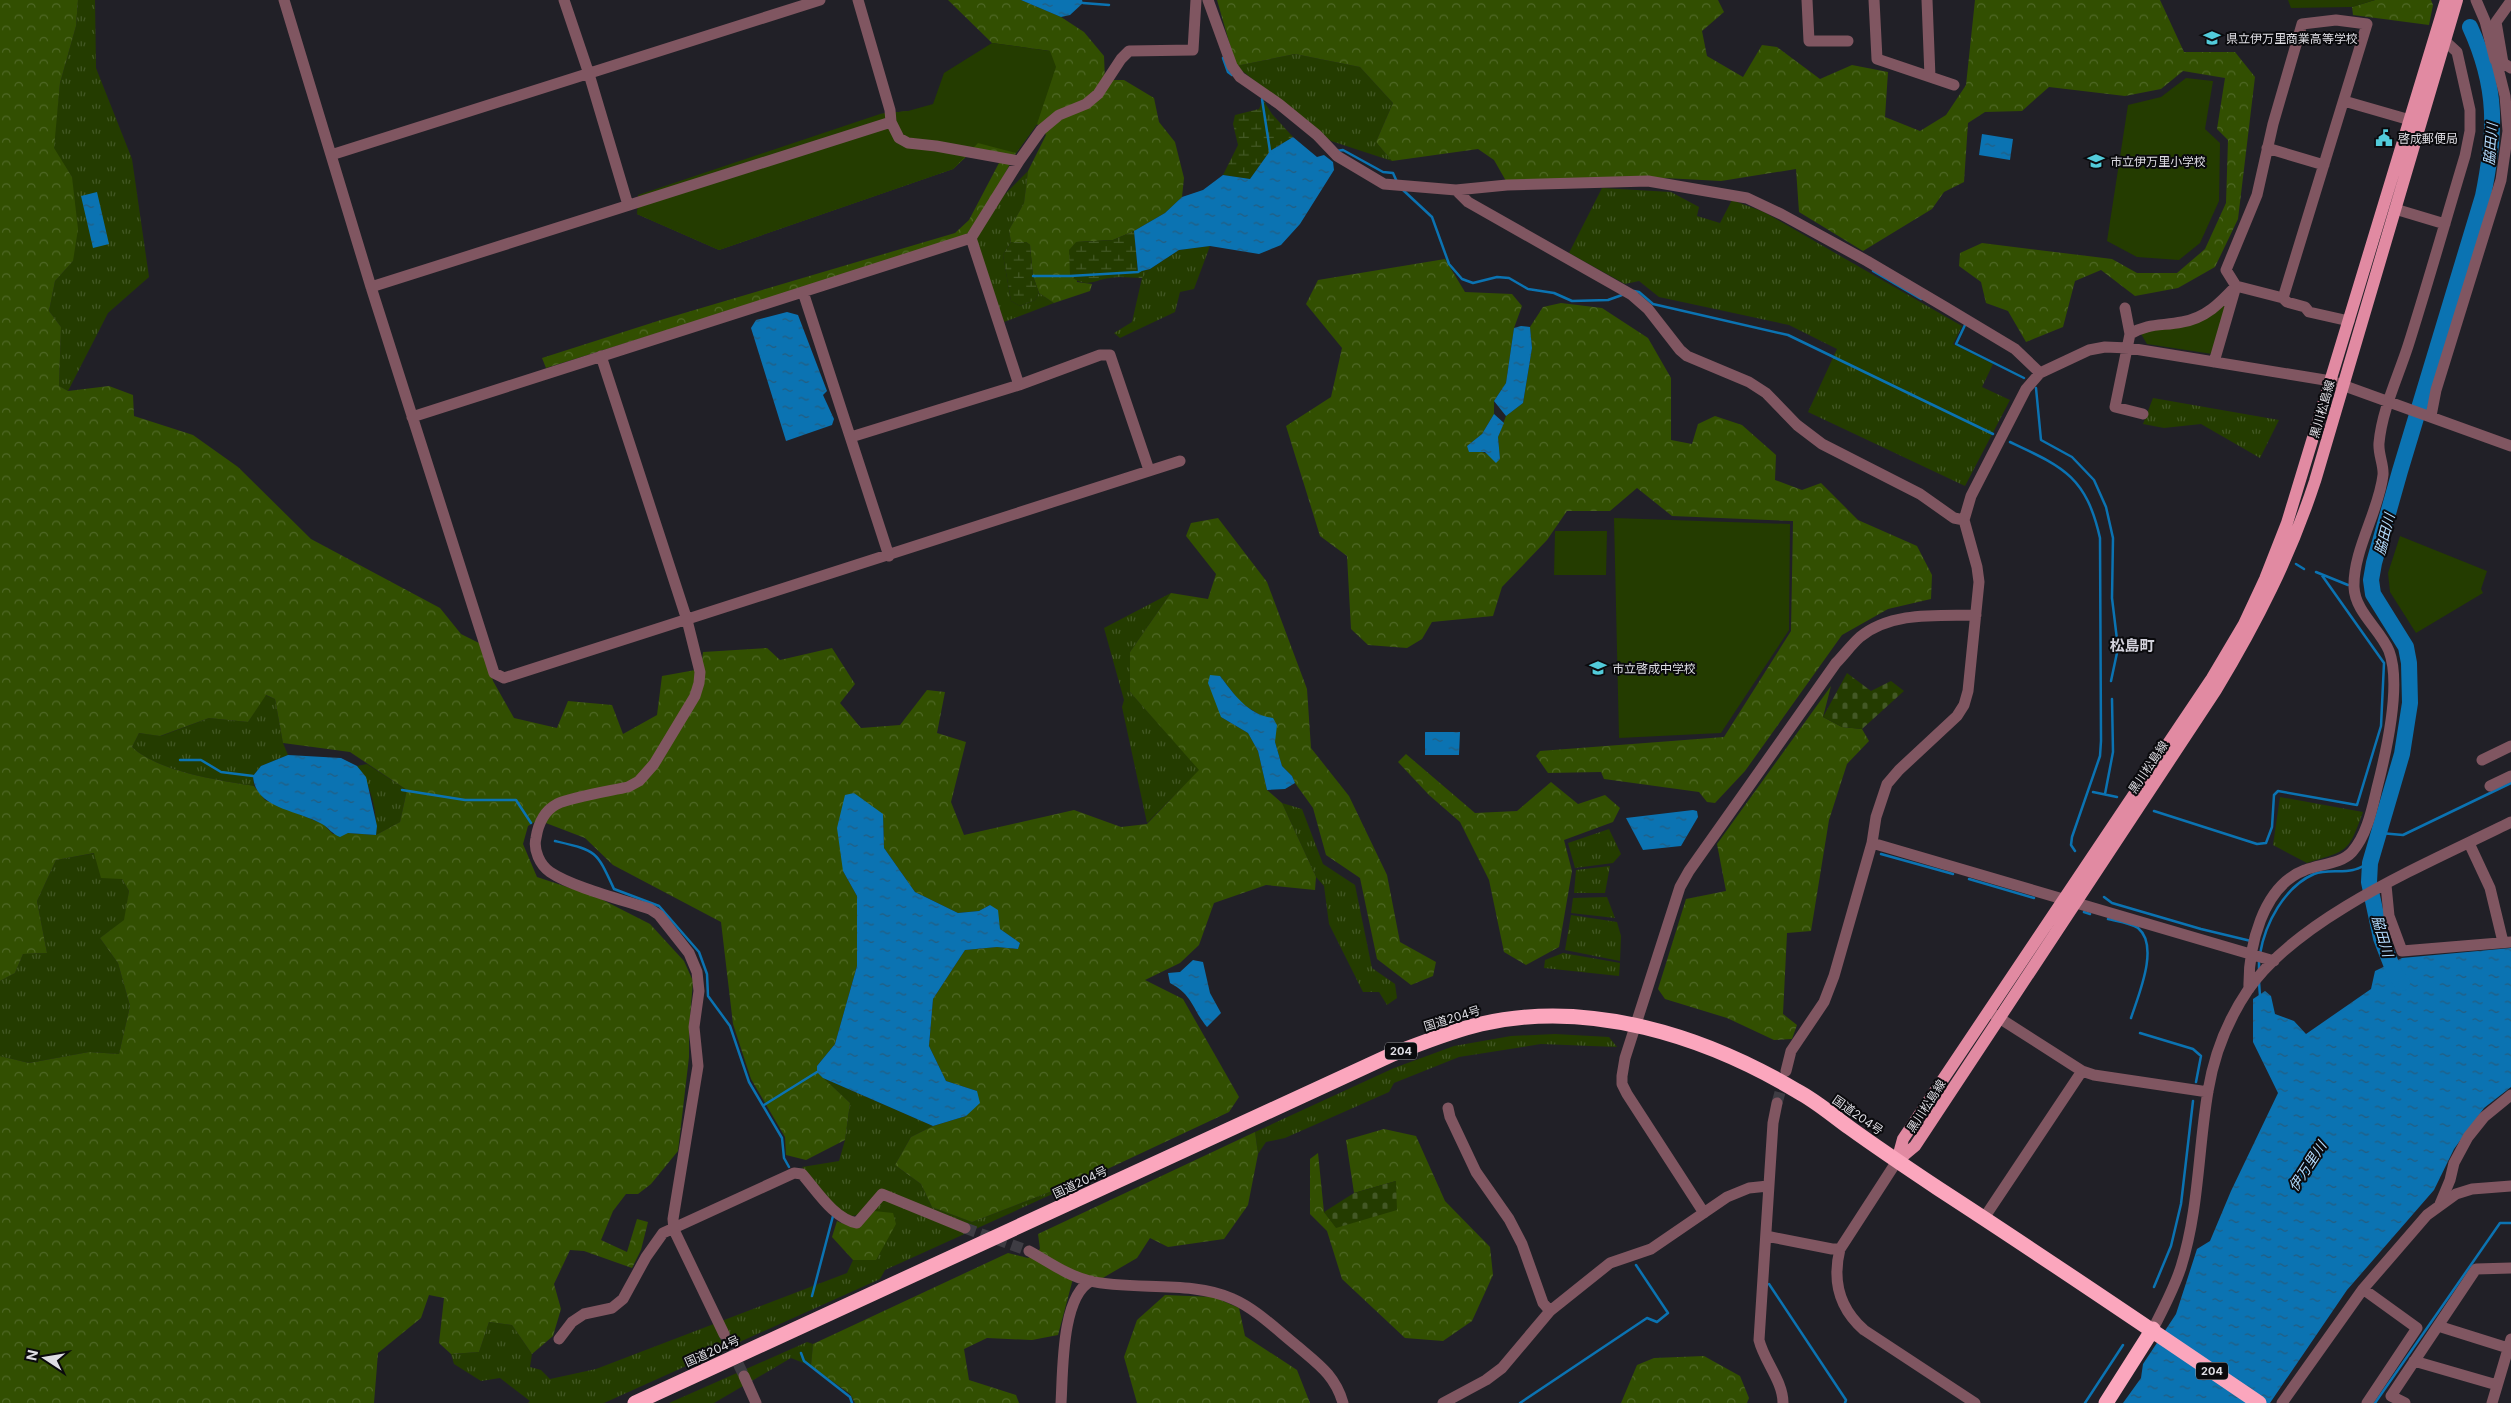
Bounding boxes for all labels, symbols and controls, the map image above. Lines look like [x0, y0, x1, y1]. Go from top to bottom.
school or university icon: 県立伊万里商業高等学校 [2202, 28, 2222, 48]
place label: 県立伊万里商業高等学校 [2226, 31, 2358, 46]
water label: 脇田川 [2480, 120, 2500, 166]
public building icon: 啓成郵便局 [2374, 128, 2394, 148]
place label: 啓成郵便局 [2398, 131, 2458, 146]
school or university icon: 市立伊万里小学校 [2086, 151, 2106, 171]
place label: 市立伊万里小学校 [2110, 154, 2206, 169]
street label: 黒川松島線 [2307, 378, 2337, 440]
water label: 脇田川 [2370, 510, 2398, 556]
district label: 松島町 [2109, 636, 2155, 655]
school or university icon: 市立啓成中学校 [1588, 658, 1608, 678]
place label: 市立啓成中学校 [1612, 661, 1696, 676]
street label: 黒川松島線 [2125, 738, 2171, 796]
water label: 脇田川 [2369, 913, 2398, 960]
street label: 国道204号 [1422, 1002, 1482, 1034]
road number: 204 [1385, 1042, 1417, 1060]
street label: 黒川松島線 [1903, 1077, 1949, 1135]
street label: 国道204号 [1830, 1092, 1886, 1138]
water label: 伊万里川 [2285, 1136, 2330, 1194]
street label: 国道204号 [1050, 1163, 1110, 1201]
street label: 国道204号 [682, 1332, 742, 1370]
north arrow [20, 1333, 70, 1383]
text: N [22, 1348, 41, 1362]
road number: 204 [2196, 1362, 2228, 1380]

